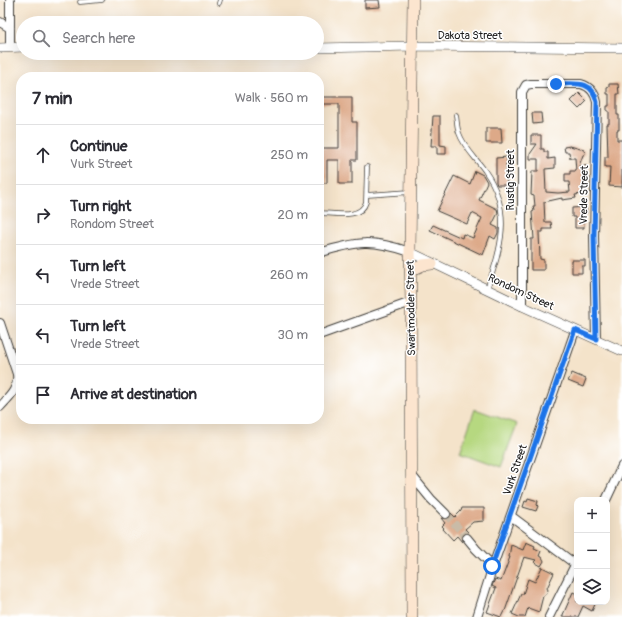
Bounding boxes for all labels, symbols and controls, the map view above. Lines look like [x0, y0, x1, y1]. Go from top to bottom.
search box [16, 16, 324, 60]
icon: search [30, 27, 52, 49]
text: Search here [62, 29, 135, 48]
street label: Dakota Street [438, 29, 503, 42]
route end [547, 75, 565, 93]
text: 7 min [32, 88, 72, 109]
text: Walk · 560 m [235, 90, 308, 106]
text: Continue [70, 137, 128, 156]
icon: ahead [32, 144, 54, 166]
text: 250 m [270, 147, 308, 163]
street label: Rustig Street [504, 149, 517, 210]
text: Vurk Street [70, 156, 132, 172]
street label: Vrede Street [577, 165, 591, 225]
text: Turn right [70, 197, 131, 216]
icon: right [32, 204, 54, 226]
text: 20 m [277, 207, 308, 223]
text: Rondom Street [70, 216, 154, 232]
text: Turn left [70, 257, 126, 276]
street label: Swartmodder Street [404, 260, 418, 356]
icon: left [32, 264, 54, 286]
text: 260 m [270, 267, 308, 283]
street label: Rondom Street [486, 271, 556, 313]
text: Vrede Street [70, 276, 140, 292]
text: Turn left [70, 317, 126, 336]
icon: left [32, 324, 54, 346]
text: 30 m [278, 327, 308, 343]
text: Vrede Street [70, 336, 140, 352]
icon: arrive [32, 384, 54, 406]
text: Arrive at destination [70, 385, 197, 404]
street label: Vurk Street [500, 442, 530, 497]
map controls [574, 497, 610, 605]
button: + [574, 497, 610, 533]
button: − [574, 533, 610, 569]
route start [483, 557, 501, 575]
button: layers [574, 569, 610, 605]

